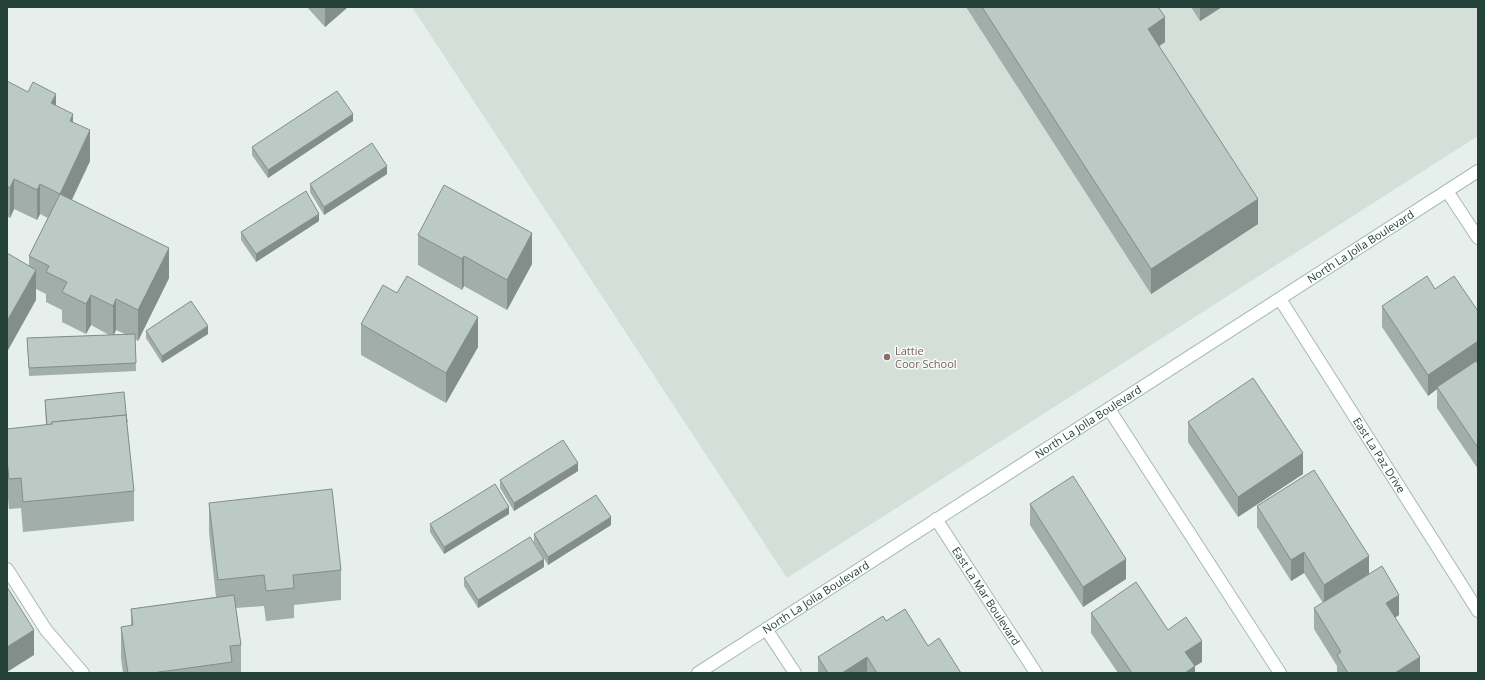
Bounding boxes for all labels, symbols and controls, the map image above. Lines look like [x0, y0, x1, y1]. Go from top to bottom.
street label: North La Jolla Boulevard [1304, 206, 1417, 286]
place label: Lattie Coor School [895, 343, 957, 371]
marker: Lattie Coor School [882, 352, 892, 362]
street label: North La Jolla Boulevard [1032, 382, 1144, 461]
street label: East La Paz Drive [1350, 414, 1409, 496]
street label: East La Mar Boulevard [949, 544, 1024, 648]
street label: North La Jolla Boulevard [759, 557, 872, 637]

